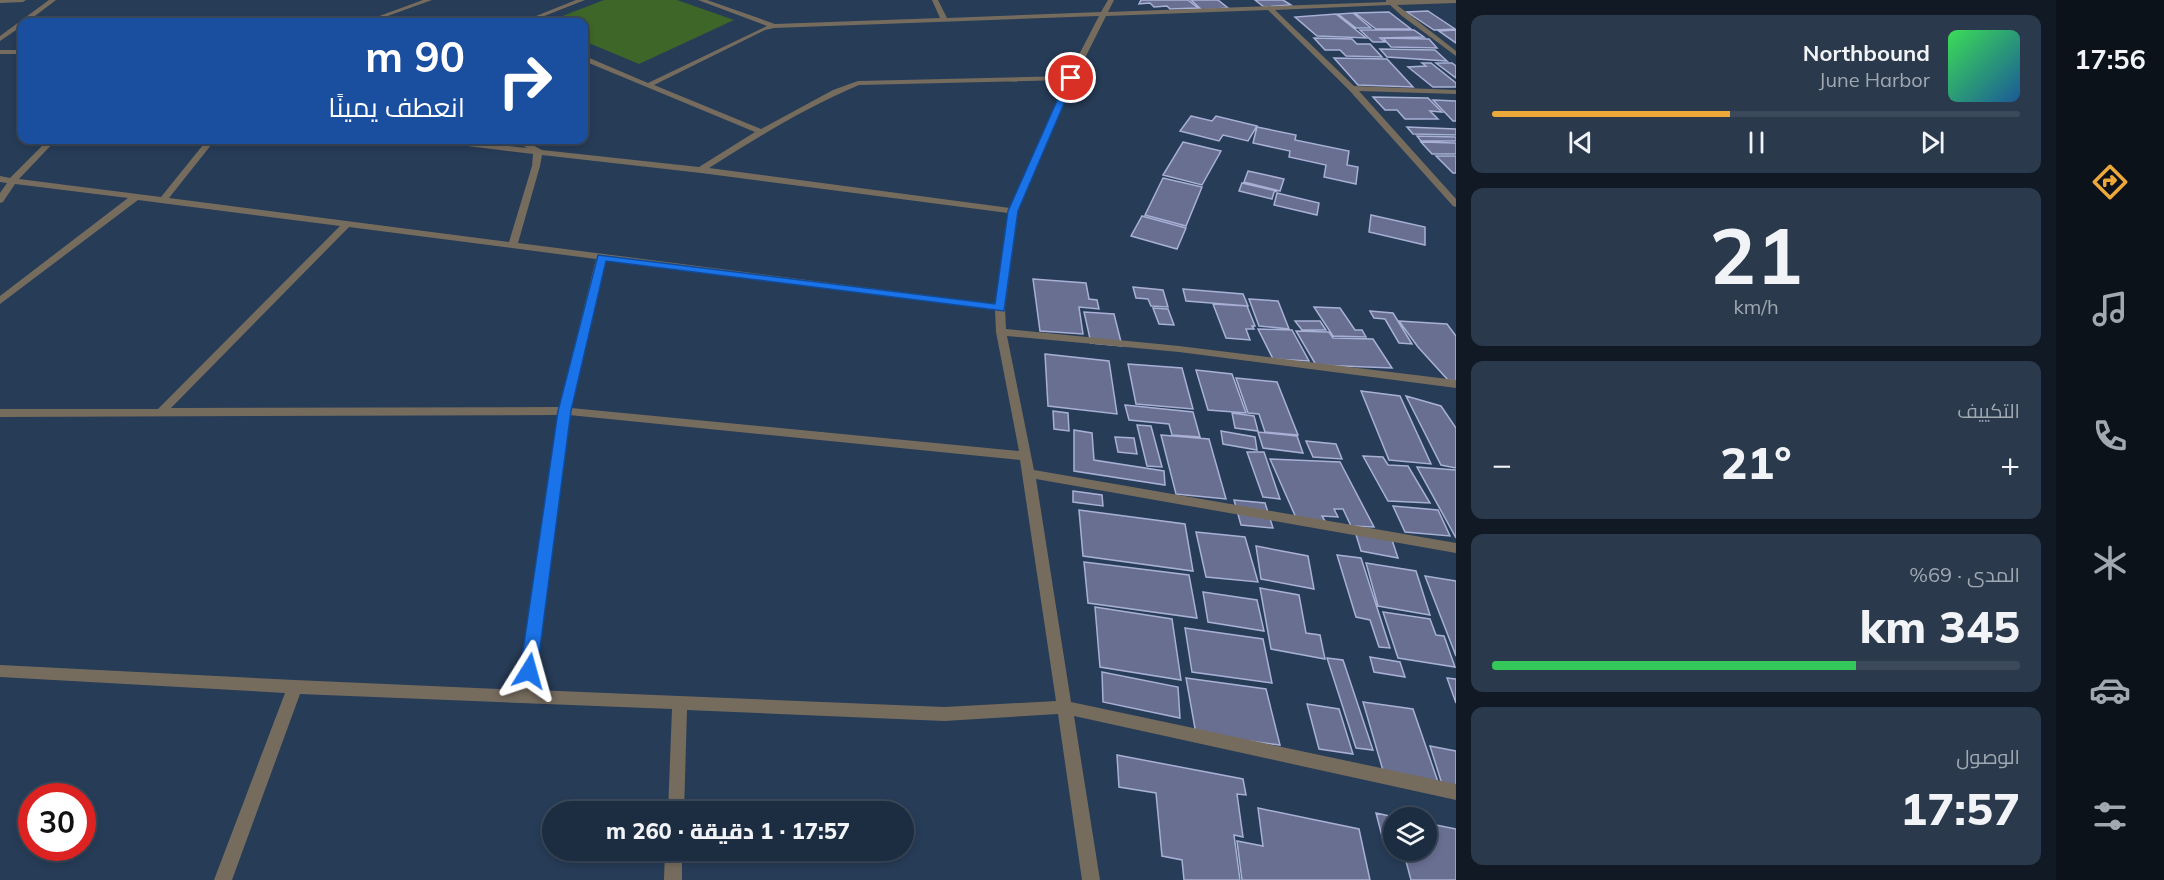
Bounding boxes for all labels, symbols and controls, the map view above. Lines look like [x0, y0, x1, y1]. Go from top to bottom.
text: 90 m [365, 30, 465, 83]
text: Northbound [1803, 39, 1930, 67]
icon: right [486, 42, 564, 120]
text: 17:56 [2074, 42, 2146, 76]
pin [1045, 52, 1096, 103]
icon: arrive [1054, 61, 1087, 94]
text: June Harbor [1819, 67, 1930, 92]
text: انعطف يمينًا [328, 90, 465, 124]
icon: previous [1564, 126, 1597, 159]
icon: pause [1740, 126, 1773, 159]
icon: next [1916, 126, 1949, 159]
icon: directions [2089, 161, 2131, 203]
text: 21 [1709, 206, 1803, 304]
icon: music [2089, 288, 2131, 330]
text: km/h [1733, 294, 1779, 319]
text: التكييف [1957, 398, 2020, 423]
icon: phone [2089, 415, 2131, 457]
text: 21° [1720, 434, 1792, 490]
text: − [1492, 443, 1512, 484]
text: + [2000, 443, 2020, 484]
icon: climate [2089, 542, 2131, 584]
text: المدى · 69% [1909, 562, 2020, 587]
text: 345 km [1859, 598, 2020, 654]
position arrow [497, 639, 561, 703]
icon: car [2089, 669, 2131, 711]
text: الوصول [1956, 744, 2020, 769]
text: 17:57 [1900, 780, 2020, 836]
speed limit sign: 30 [18, 783, 96, 861]
icon: filters [2089, 795, 2131, 837]
map controls [1383, 807, 1437, 861]
button: layers [1383, 807, 1437, 861]
text: 17:57 · 1 دقيقة · 260 m [606, 817, 850, 845]

